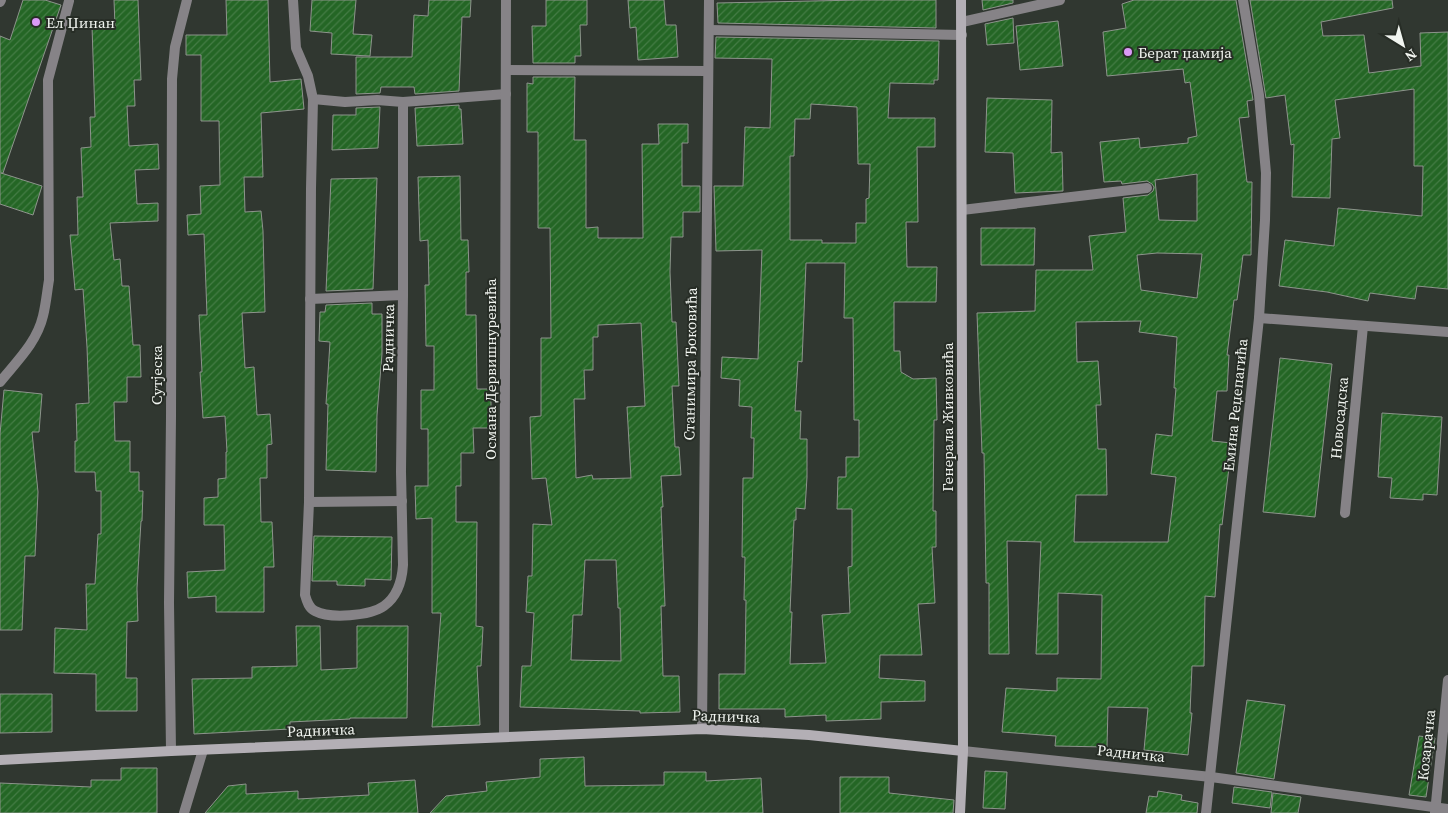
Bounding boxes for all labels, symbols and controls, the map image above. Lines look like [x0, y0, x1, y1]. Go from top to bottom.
place label: Ел Џинан [46, 12, 115, 33]
marker: Ел Џинан [30, 16, 42, 28]
north arrow [1378, 20, 1428, 70]
place label: Берат џамија [1138, 42, 1232, 63]
text: N [1401, 44, 1421, 66]
marker: Берат џамија [1122, 46, 1134, 58]
street label: Османа Дервишнуревића [480, 278, 501, 460]
street label: Станимира Ђоковића [678, 287, 702, 441]
street label: Радничка [377, 303, 399, 372]
street label: Емина Реџепагића [1218, 337, 1252, 473]
street label: Генерала Живковића [937, 342, 958, 492]
street label: Сутјеска [146, 345, 167, 405]
street label: Новосадска [1325, 376, 1353, 460]
street label: Радничка [692, 704, 761, 728]
street label: Козарачка [1412, 708, 1440, 782]
street label: Радничка [287, 718, 356, 742]
street label: Радничка [1096, 739, 1166, 767]

